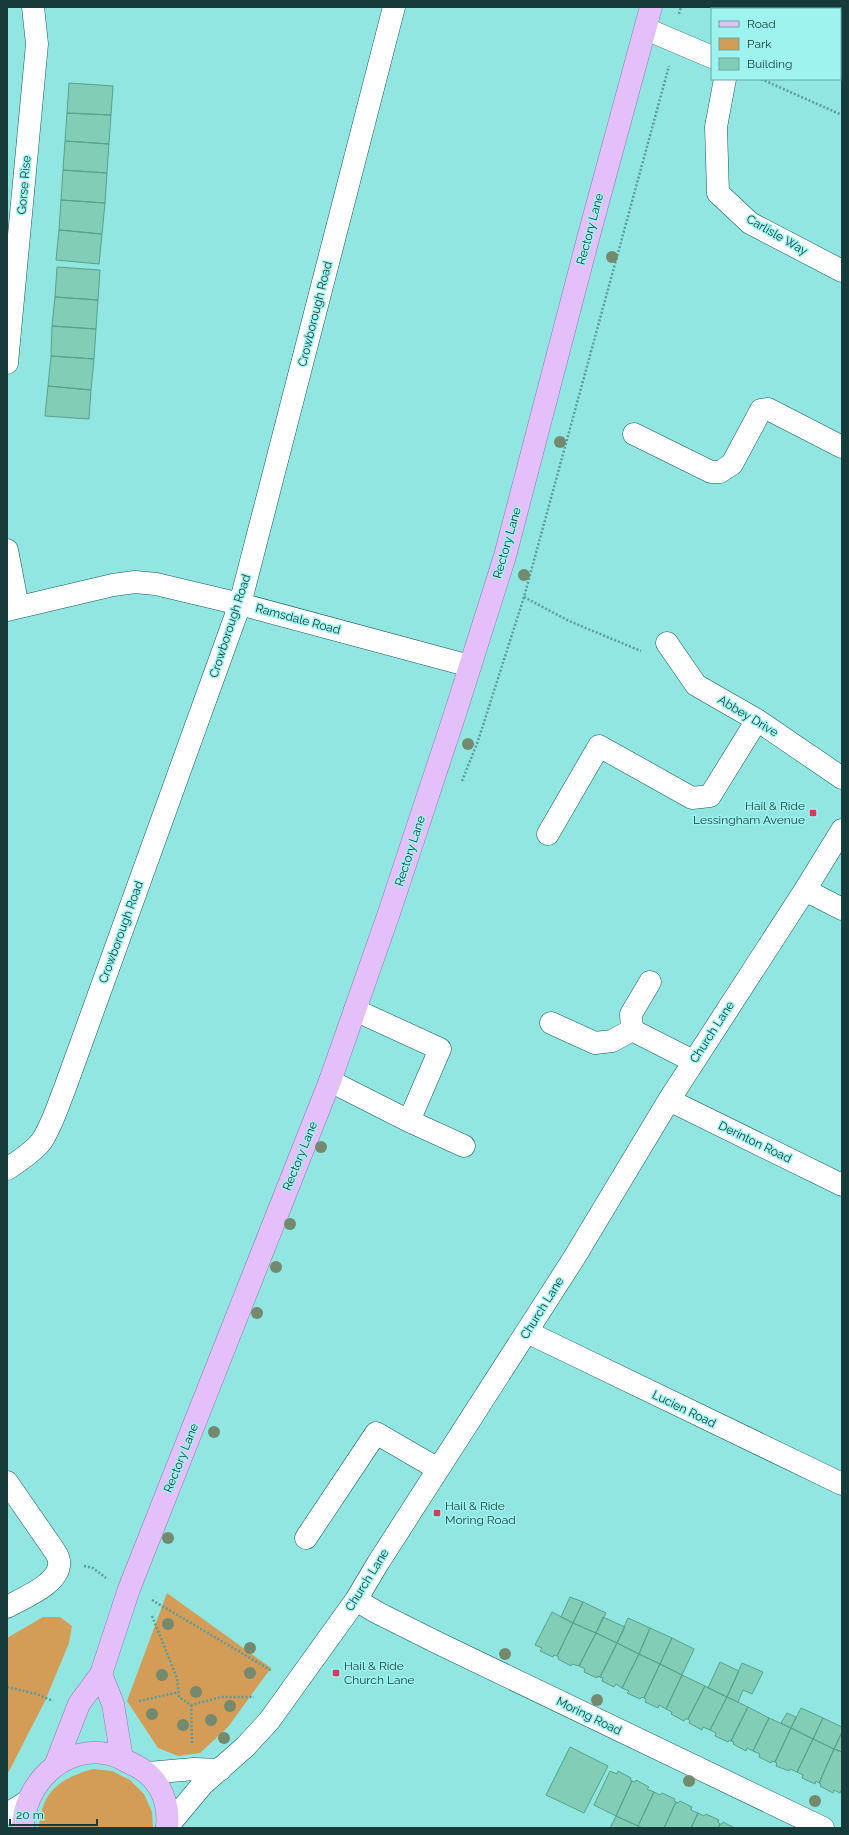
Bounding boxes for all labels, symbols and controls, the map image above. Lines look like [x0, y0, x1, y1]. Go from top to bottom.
legend [711, 8, 841, 80]
text: Road [747, 17, 776, 31]
text: Park [747, 37, 772, 51]
text: Building [747, 57, 793, 71]
street label: Gorse Rise [14, 155, 34, 215]
street label: Rectory Lane [574, 192, 606, 266]
street label: Carlisle Way [744, 212, 811, 258]
street label: Crowborough Road [295, 260, 335, 368]
street label: Rectory Lane [490, 506, 524, 580]
street label: Crowborough Road [207, 572, 253, 680]
street label: Ramsdale Road [254, 601, 342, 637]
street label: Abbey Drive [715, 693, 781, 739]
place label: Hail & Ride Lessingham Avenue [693, 799, 805, 827]
marker: Hail & Ride Lessingham Avenue [808, 808, 818, 818]
street label: Rectory Lane [392, 814, 428, 888]
street label: Crowborough Road [96, 879, 146, 985]
street label: Church Lane [687, 999, 737, 1065]
street label: Derinton Road [716, 1118, 794, 1166]
street label: Rectory Lane [280, 1119, 320, 1193]
street label: Church Lane [517, 1274, 567, 1342]
street label: Lucien Road [650, 1388, 718, 1430]
street label: Rectory Lane [161, 1421, 201, 1495]
place label: Hail & Ride Moring Road [445, 1499, 516, 1527]
marker: Hail & Ride Moring Road [432, 1508, 442, 1518]
street label: Church Lane [342, 1546, 392, 1614]
place label: Hail & Ride Church Lane [344, 1659, 415, 1687]
marker: Hail & Ride Church Lane [331, 1668, 341, 1678]
street label: Moring Road [554, 1694, 624, 1738]
scale bar [10, 1801, 97, 1827]
text: 20 m [16, 1808, 44, 1822]

